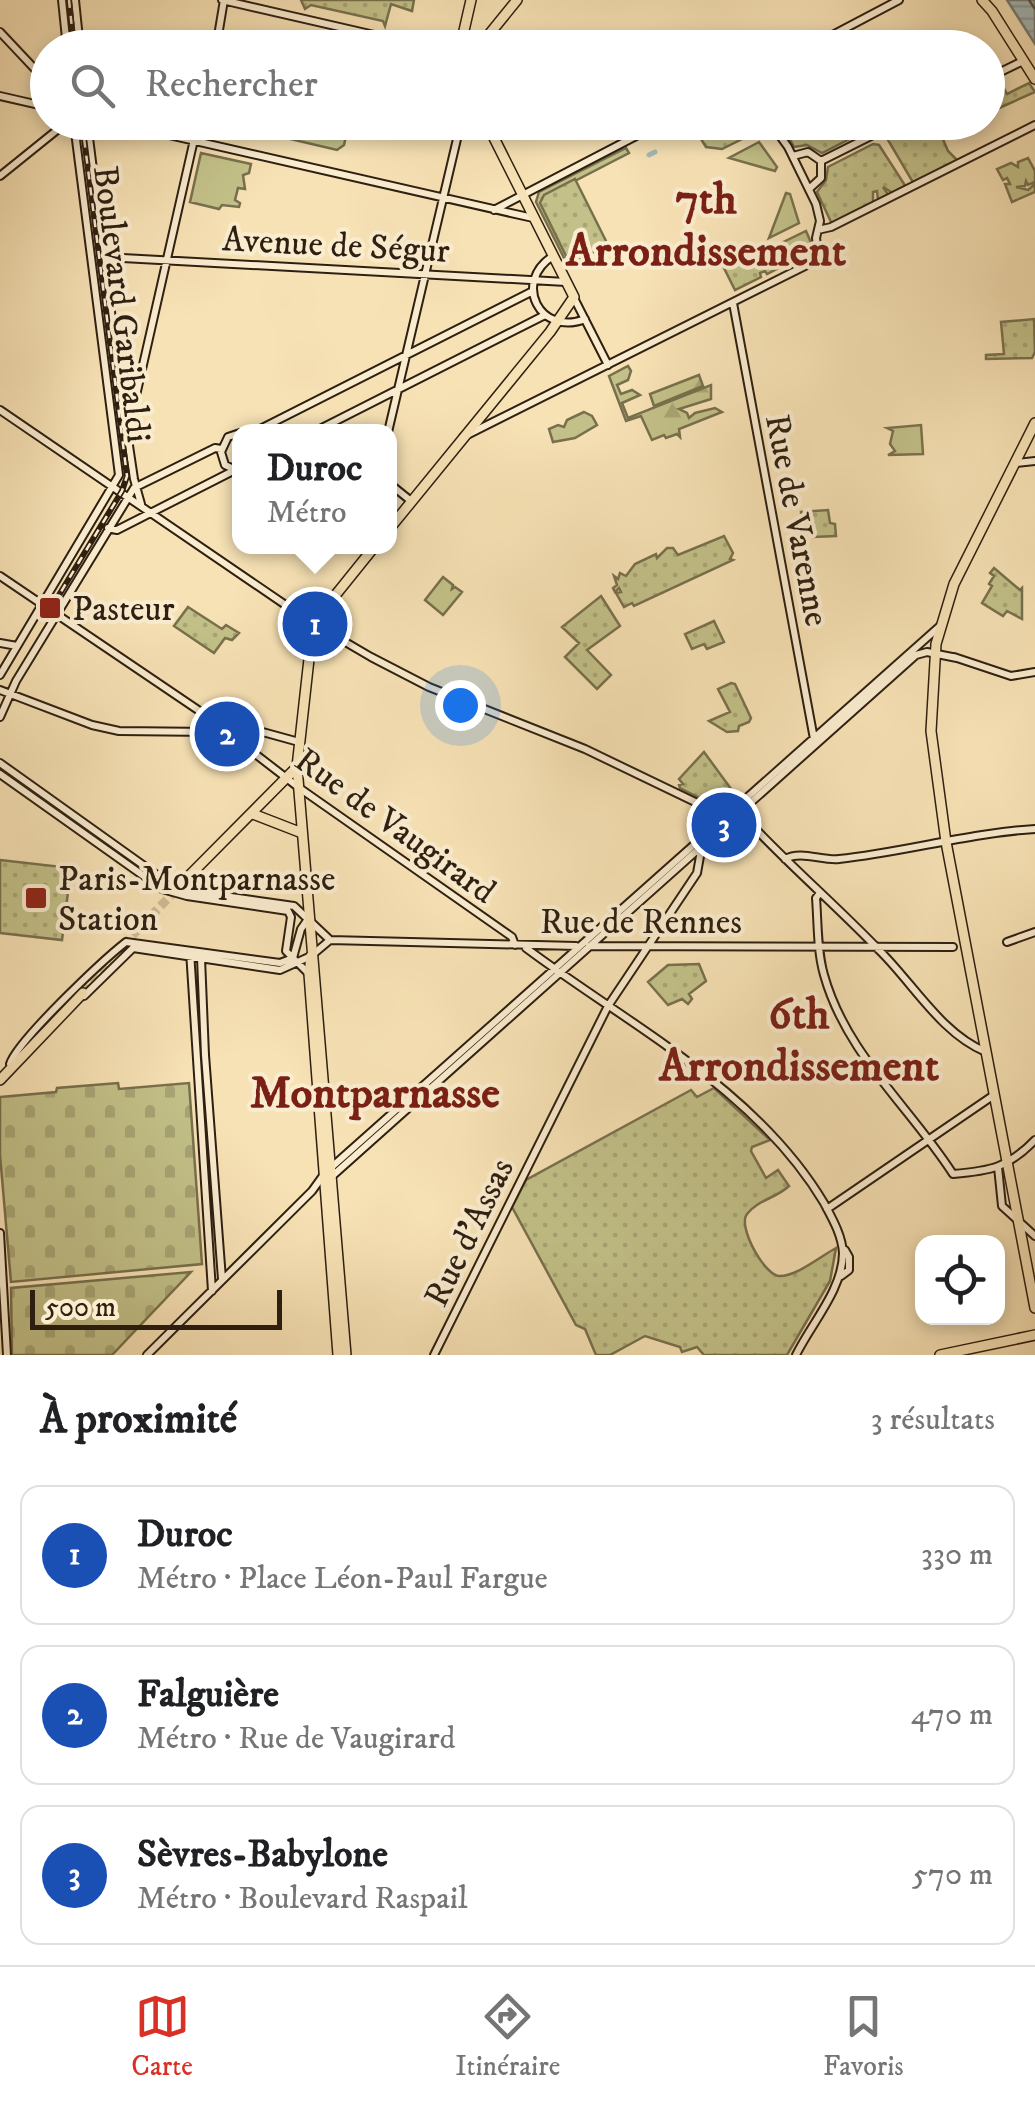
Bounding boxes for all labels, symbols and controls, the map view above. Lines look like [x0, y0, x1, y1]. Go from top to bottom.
search box [30, 30, 1005, 140]
icon: search [65, 58, 120, 113]
text: Rechercher [145, 61, 318, 109]
street label: Boulevard Garibaldi [82, 163, 160, 445]
district label: 7th Arrondissement [565, 172, 847, 280]
street label: Avenue de Ségur [221, 218, 451, 274]
street label: Rue de Varenne [754, 411, 838, 630]
popup [232, 424, 397, 554]
text: Duroc [267, 445, 362, 493]
text: Métro [267, 493, 346, 533]
pin: 1 [282, 586, 348, 662]
place label: Pasteur [72, 588, 175, 632]
marker: Pasteur [37, 595, 63, 621]
your location [435, 680, 486, 731]
pin: 2 [194, 696, 260, 772]
street label: Rue de Vaugirard [286, 739, 504, 915]
pin: 3 [692, 788, 756, 862]
place label: Paris-Montparnasse Station [58, 858, 335, 942]
marker: Paris-Montparnasse Station [23, 885, 49, 911]
street label: Rue de Rennes [540, 901, 742, 945]
district label: 6th Arrondissement [658, 987, 940, 1095]
district label: Montparnasse [250, 1066, 500, 1122]
street label: Rue d'Assas [415, 1151, 525, 1314]
map controls [915, 1235, 1005, 1325]
button: locate [915, 1235, 1005, 1325]
scale bar [30, 1285, 282, 1330]
text: 500 m [45, 1290, 116, 1325]
text: À proximité [40, 1394, 237, 1446]
text: 3 résultats [871, 1400, 995, 1440]
text: Duroc [137, 1511, 233, 1559]
text: 1 [69, 1535, 80, 1575]
text: 330 m [921, 1535, 993, 1575]
text: Métro · Place Léon-Paul Fargue [137, 1559, 548, 1599]
text: Falguière [137, 1671, 279, 1719]
text: 2 [67, 1695, 82, 1735]
text: 470 m [911, 1695, 993, 1735]
text: Métro · Rue de Vaugirard [137, 1719, 456, 1759]
text: Sèvres-Babylone [137, 1831, 388, 1879]
text: 3 [69, 1855, 80, 1895]
text: 570 m [912, 1855, 993, 1895]
text: Métro · Boulevard Raspail [137, 1879, 468, 1919]
tab: Carte [131, 1989, 193, 2084]
tab: Itinéraire [455, 1989, 560, 2084]
tab: Favoris [823, 1989, 904, 2084]

